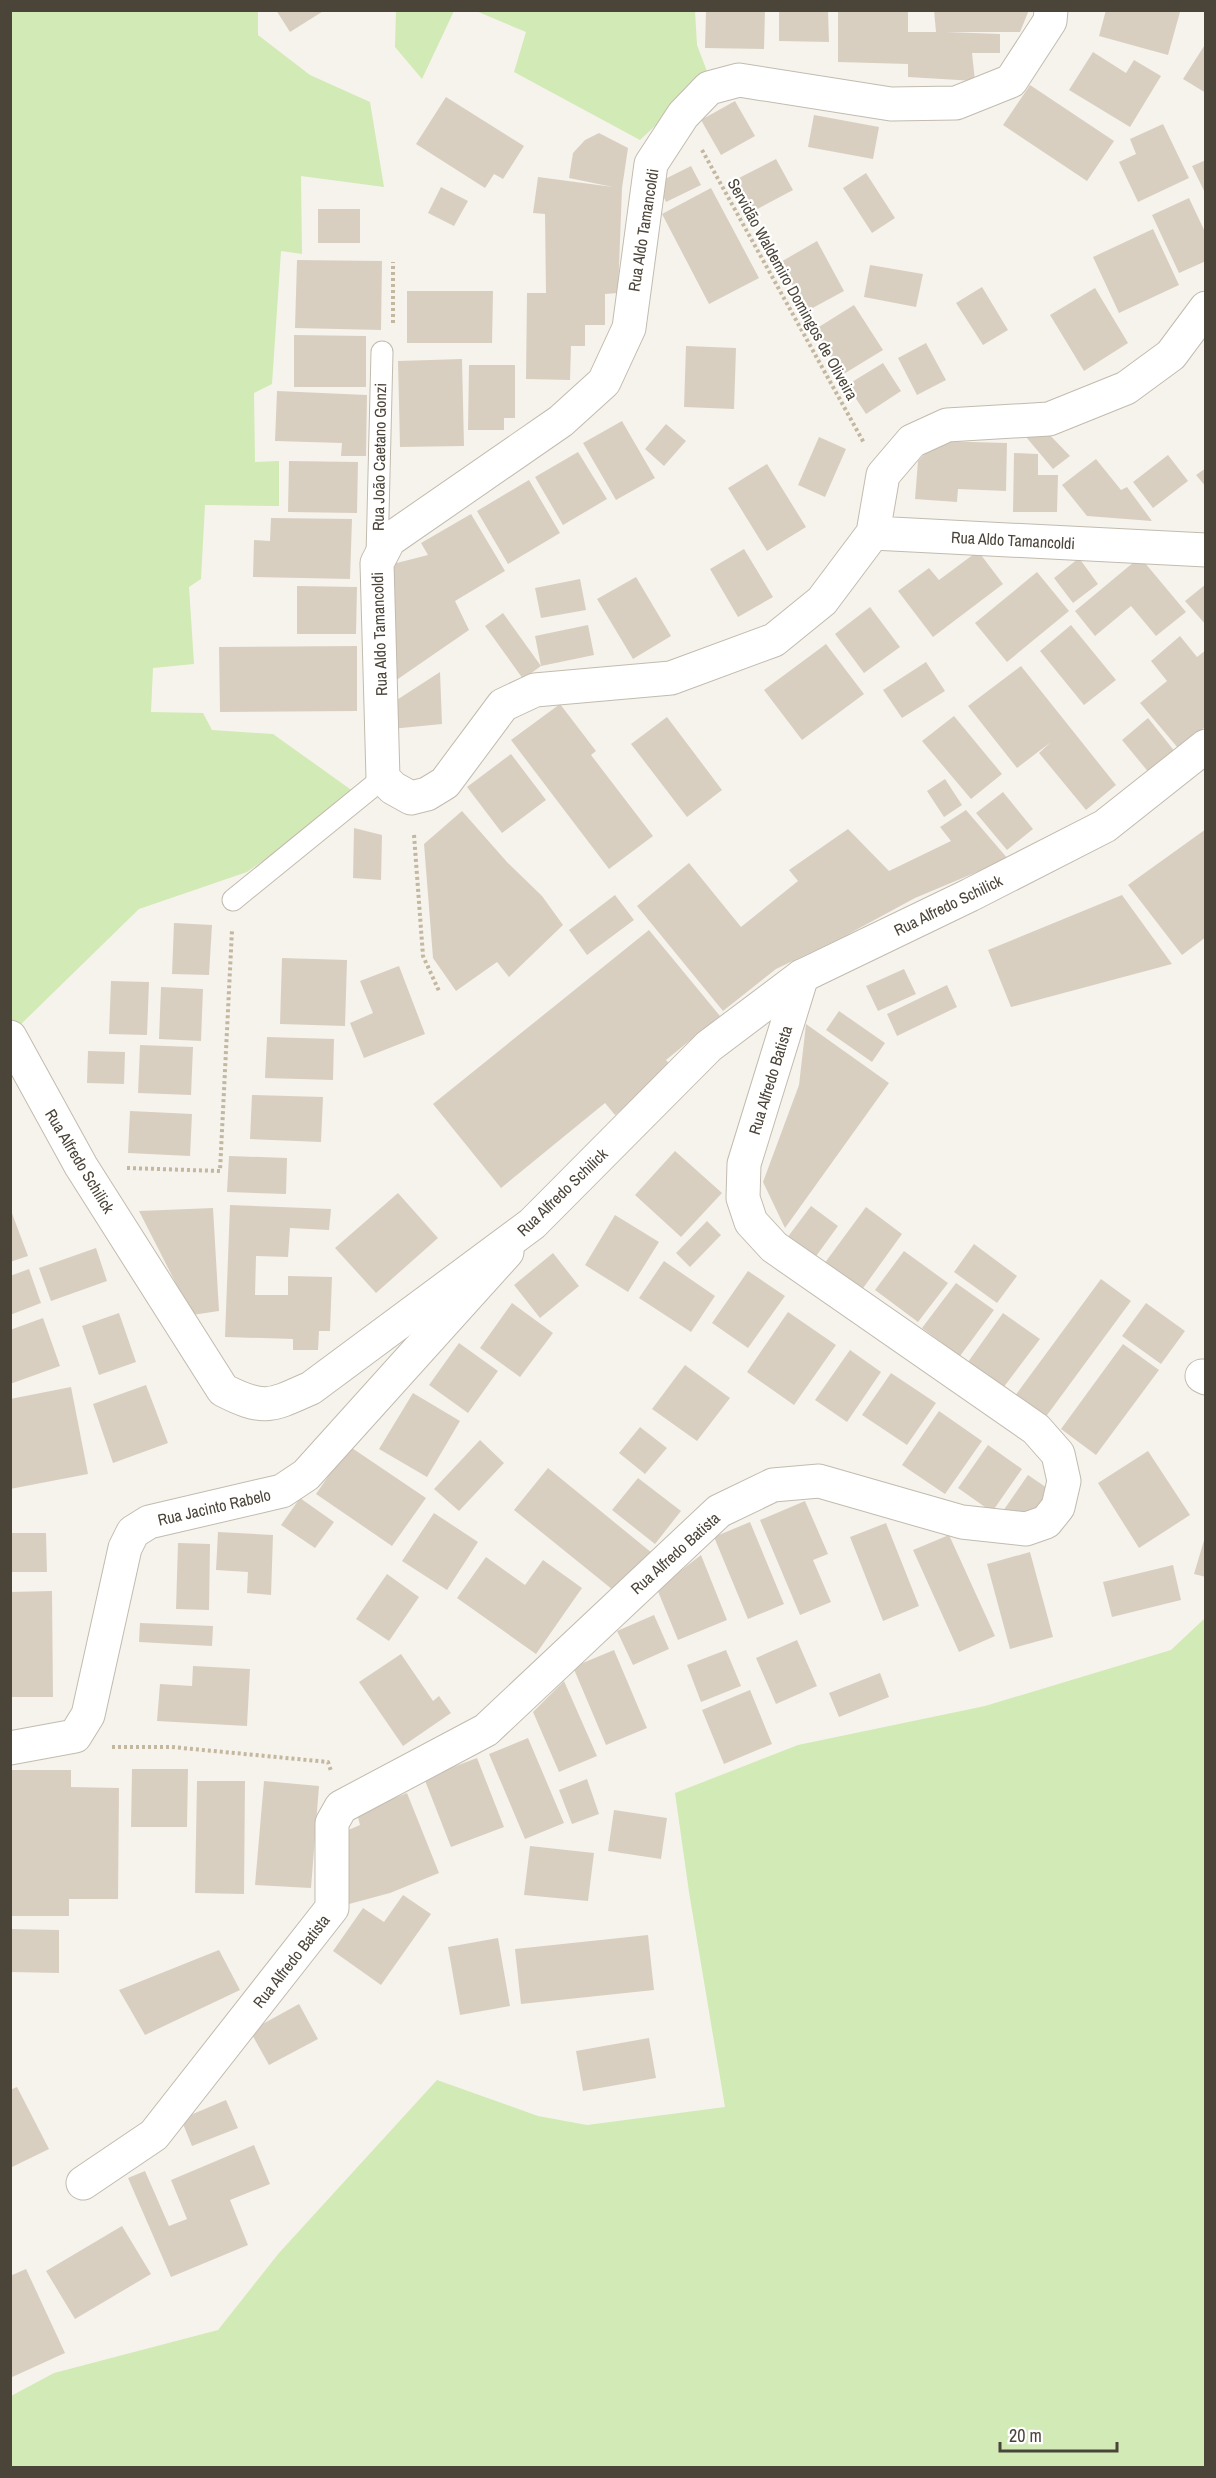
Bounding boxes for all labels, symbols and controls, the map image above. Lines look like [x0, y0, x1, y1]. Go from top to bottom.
street label: Rua Aldo Tamancoldi [622, 167, 664, 293]
street label: Servidão Waldemiro Domingos de Oliveira [723, 174, 864, 404]
street label: Rua João Caetano Gonzi [367, 383, 391, 531]
street label: Rua Aldo Tamancoldi [950, 526, 1076, 554]
street label: Rua Aldo Tamancoldi [366, 572, 392, 696]
street label: Rua Alfredo Schilick [890, 869, 1006, 941]
street label: Rua Alfredo Batista [743, 1022, 797, 1137]
street label: Rua Alfredo Schilick [40, 1105, 120, 1218]
street label: Rua Alfredo Schilick [512, 1143, 612, 1241]
street label: Rua Jacinto Rabelo [155, 1483, 273, 1531]
street label: Rua Alfredo Batista [626, 1507, 725, 1599]
street label: Rua Alfredo Batista [248, 1909, 335, 2012]
scale bar [1000, 2415, 1117, 2453]
text: 20 m [1009, 2423, 1042, 2448]

